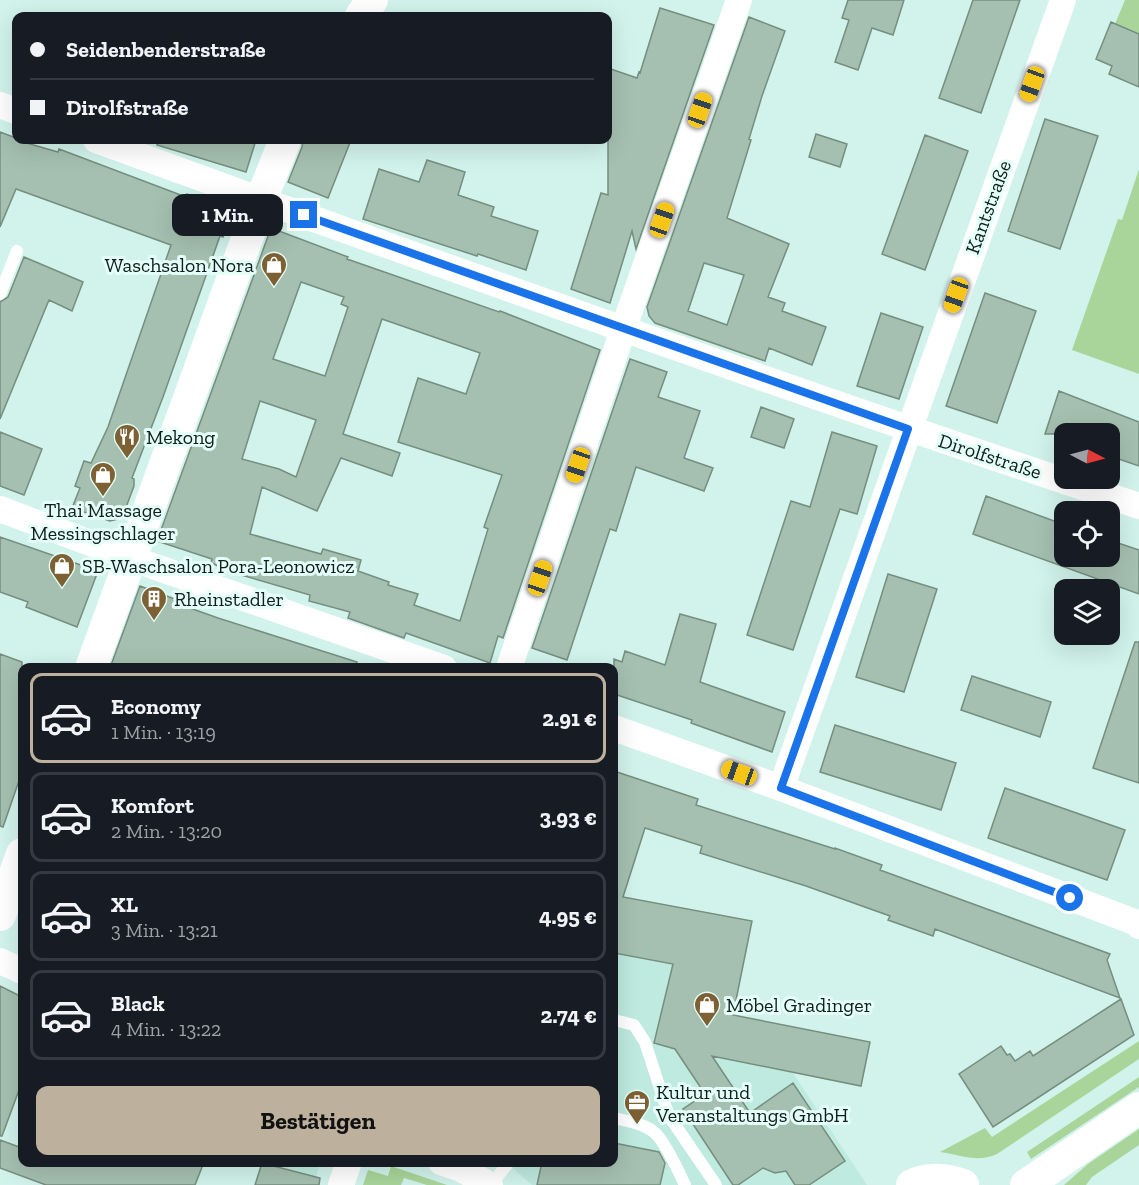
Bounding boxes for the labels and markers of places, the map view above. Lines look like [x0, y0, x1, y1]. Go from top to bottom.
shop icon: Waschsalon Nora [259, 250, 289, 288]
place label: Waschsalon Nora [105, 253, 254, 277]
restaurant icon: Mekong [112, 422, 142, 460]
place label: Mekong [146, 425, 215, 449]
shop icon: Thai Massage Messingschlager [88, 460, 118, 498]
place label: Thai Massage Messingschlager [30, 498, 176, 545]
shop icon: SB-Waschsalon Pora-Leonowicz [47, 551, 77, 589]
place label: SB-Waschsalon Pora-Leonowicz [82, 554, 355, 578]
building icon: Rheinstadler [139, 584, 169, 622]
place label: Rheinstadler [174, 587, 284, 611]
shop icon: Möbel Gradinger [692, 990, 722, 1028]
place label: Möbel Gradinger [726, 993, 872, 1017]
place label: Kultur und Veranstaltungs GmbH [655, 1080, 849, 1127]
office icon: Kultur und Veranstaltungs GmbH [622, 1088, 652, 1126]

